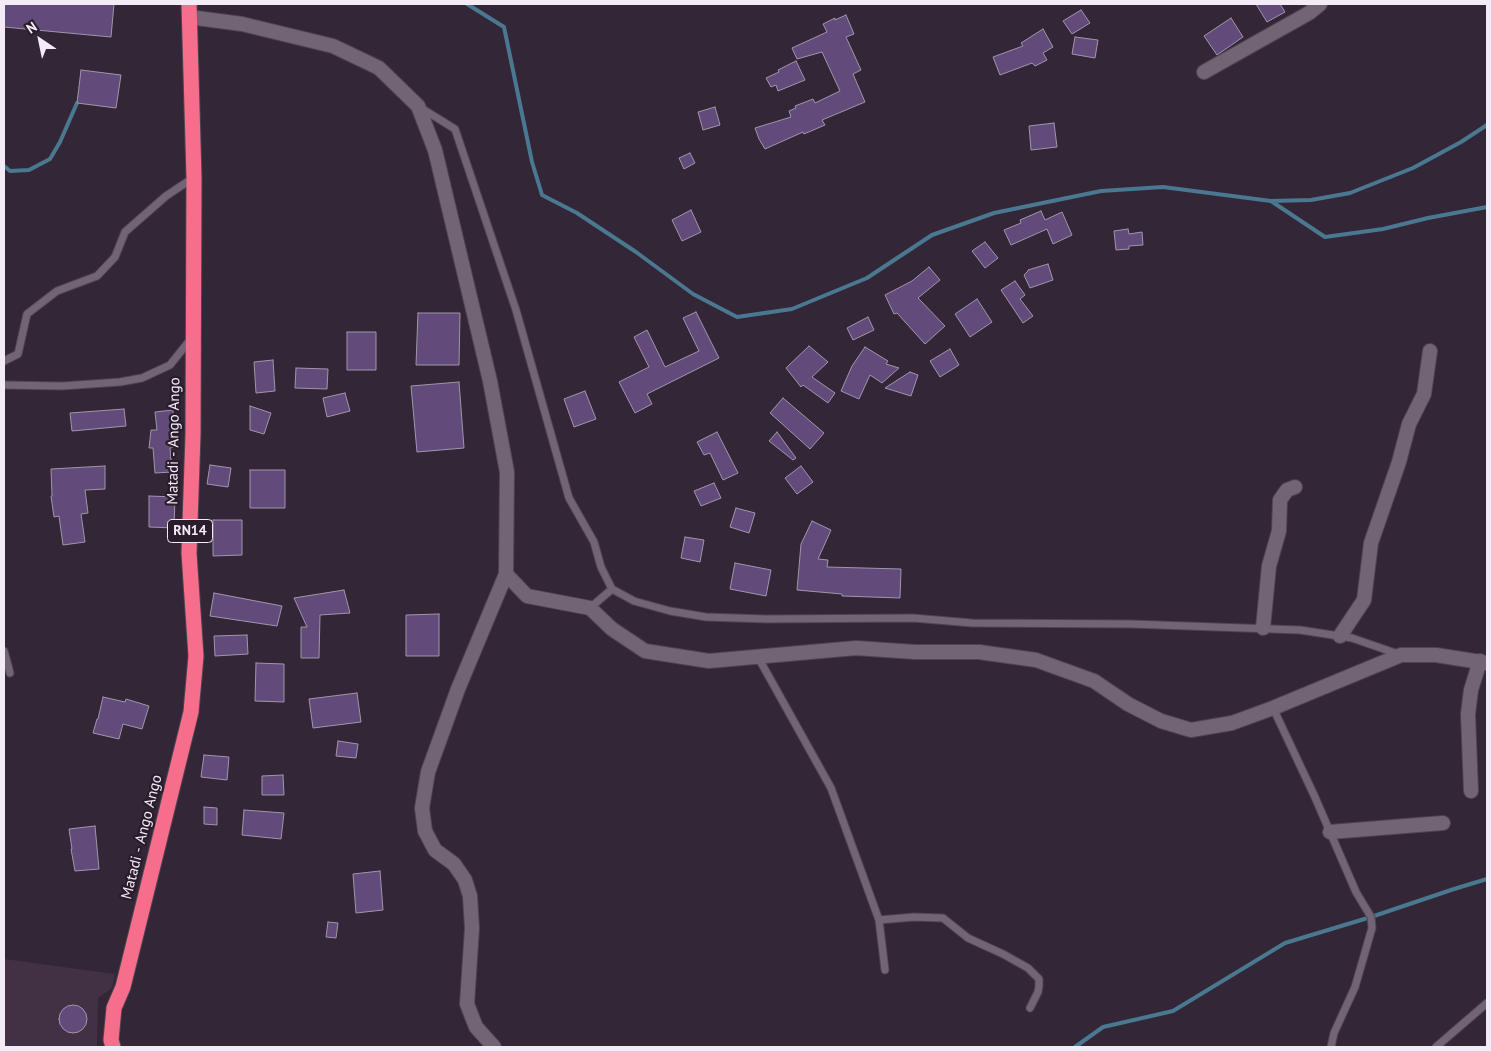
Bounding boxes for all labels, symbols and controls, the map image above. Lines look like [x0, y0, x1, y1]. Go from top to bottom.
north arrow [15, 15, 65, 65]
text: N [23, 18, 40, 38]
street label: Matadi - Ango Ango [164, 377, 184, 505]
road number: RN14 [168, 520, 212, 542]
street label: Matadi - Ango Ango [118, 773, 166, 901]

